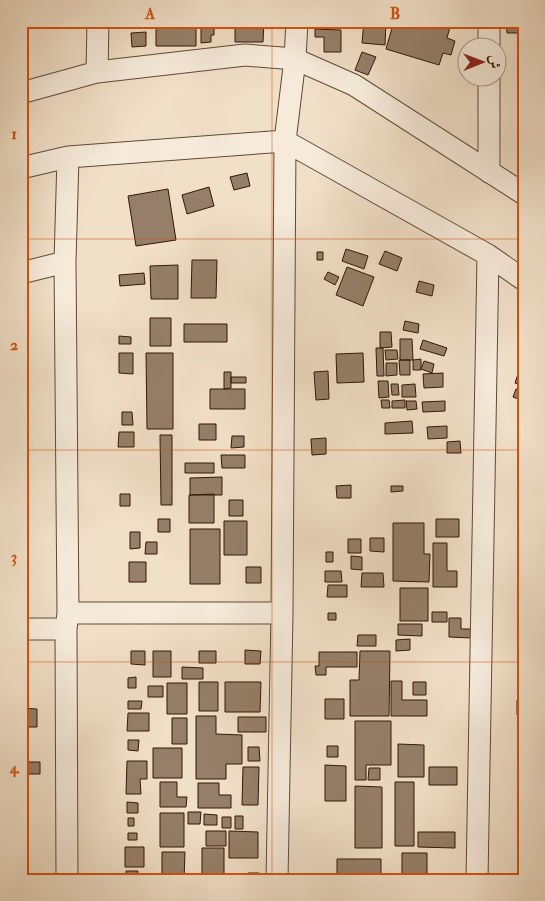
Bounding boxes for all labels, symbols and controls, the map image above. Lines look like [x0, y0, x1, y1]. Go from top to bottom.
text: A [144, 4, 156, 24]
text: B [390, 4, 400, 24]
north arrow [458, 38, 508, 88]
text: ش [486, 55, 503, 69]
text: 1 [11, 124, 17, 144]
text: 2 [10, 335, 18, 355]
text: 3 [11, 547, 17, 567]
text: 4 [9, 758, 20, 778]

